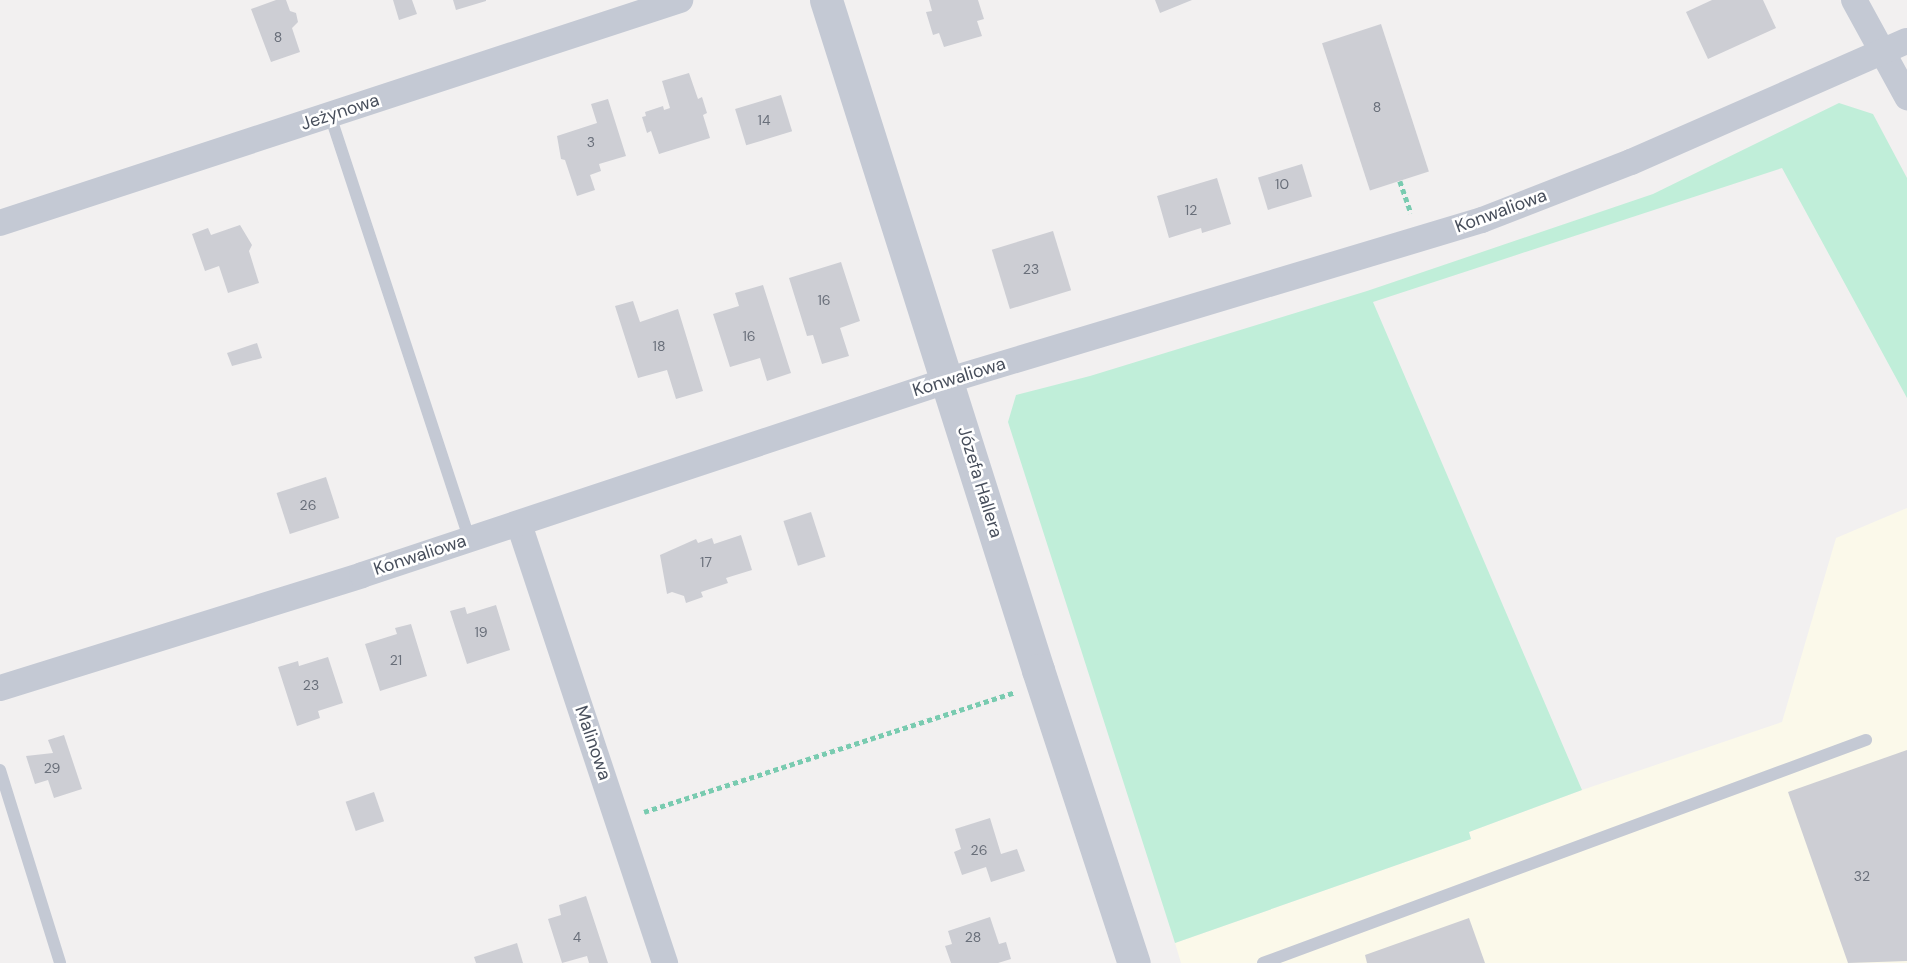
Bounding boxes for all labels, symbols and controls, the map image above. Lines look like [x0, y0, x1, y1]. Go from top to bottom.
house number: 8 [274, 29, 282, 45]
street label: Jeżynowa [298, 89, 382, 135]
house number: 8 [1373, 99, 1381, 115]
house number: 14 [758, 112, 770, 128]
house number: 3 [587, 134, 595, 150]
house number: 10 [1275, 176, 1289, 192]
street label: Konwaliowa [1452, 184, 1550, 238]
house number: 12 [1185, 202, 1197, 218]
house number: 23 [1023, 261, 1039, 277]
house number: 16 [817, 292, 831, 308]
house number: 16 [742, 328, 756, 344]
house number: 18 [653, 338, 665, 354]
street label: Konwaliowa [910, 353, 1008, 401]
street label: Józefa Hallera [953, 424, 1007, 540]
house number: 26 [300, 497, 316, 513]
street label: Konwaliowa [371, 530, 469, 580]
house number: 17 [700, 554, 712, 570]
house number: 19 [474, 624, 488, 640]
house number: 21 [390, 652, 402, 668]
house number: 23 [303, 677, 319, 693]
street label: Malinowa [570, 703, 616, 783]
house number: 29 [44, 760, 60, 776]
house number: 26 [971, 842, 987, 858]
house number: 32 [1854, 868, 1870, 884]
house number: 4 [573, 929, 581, 945]
house number: 28 [965, 929, 981, 945]

